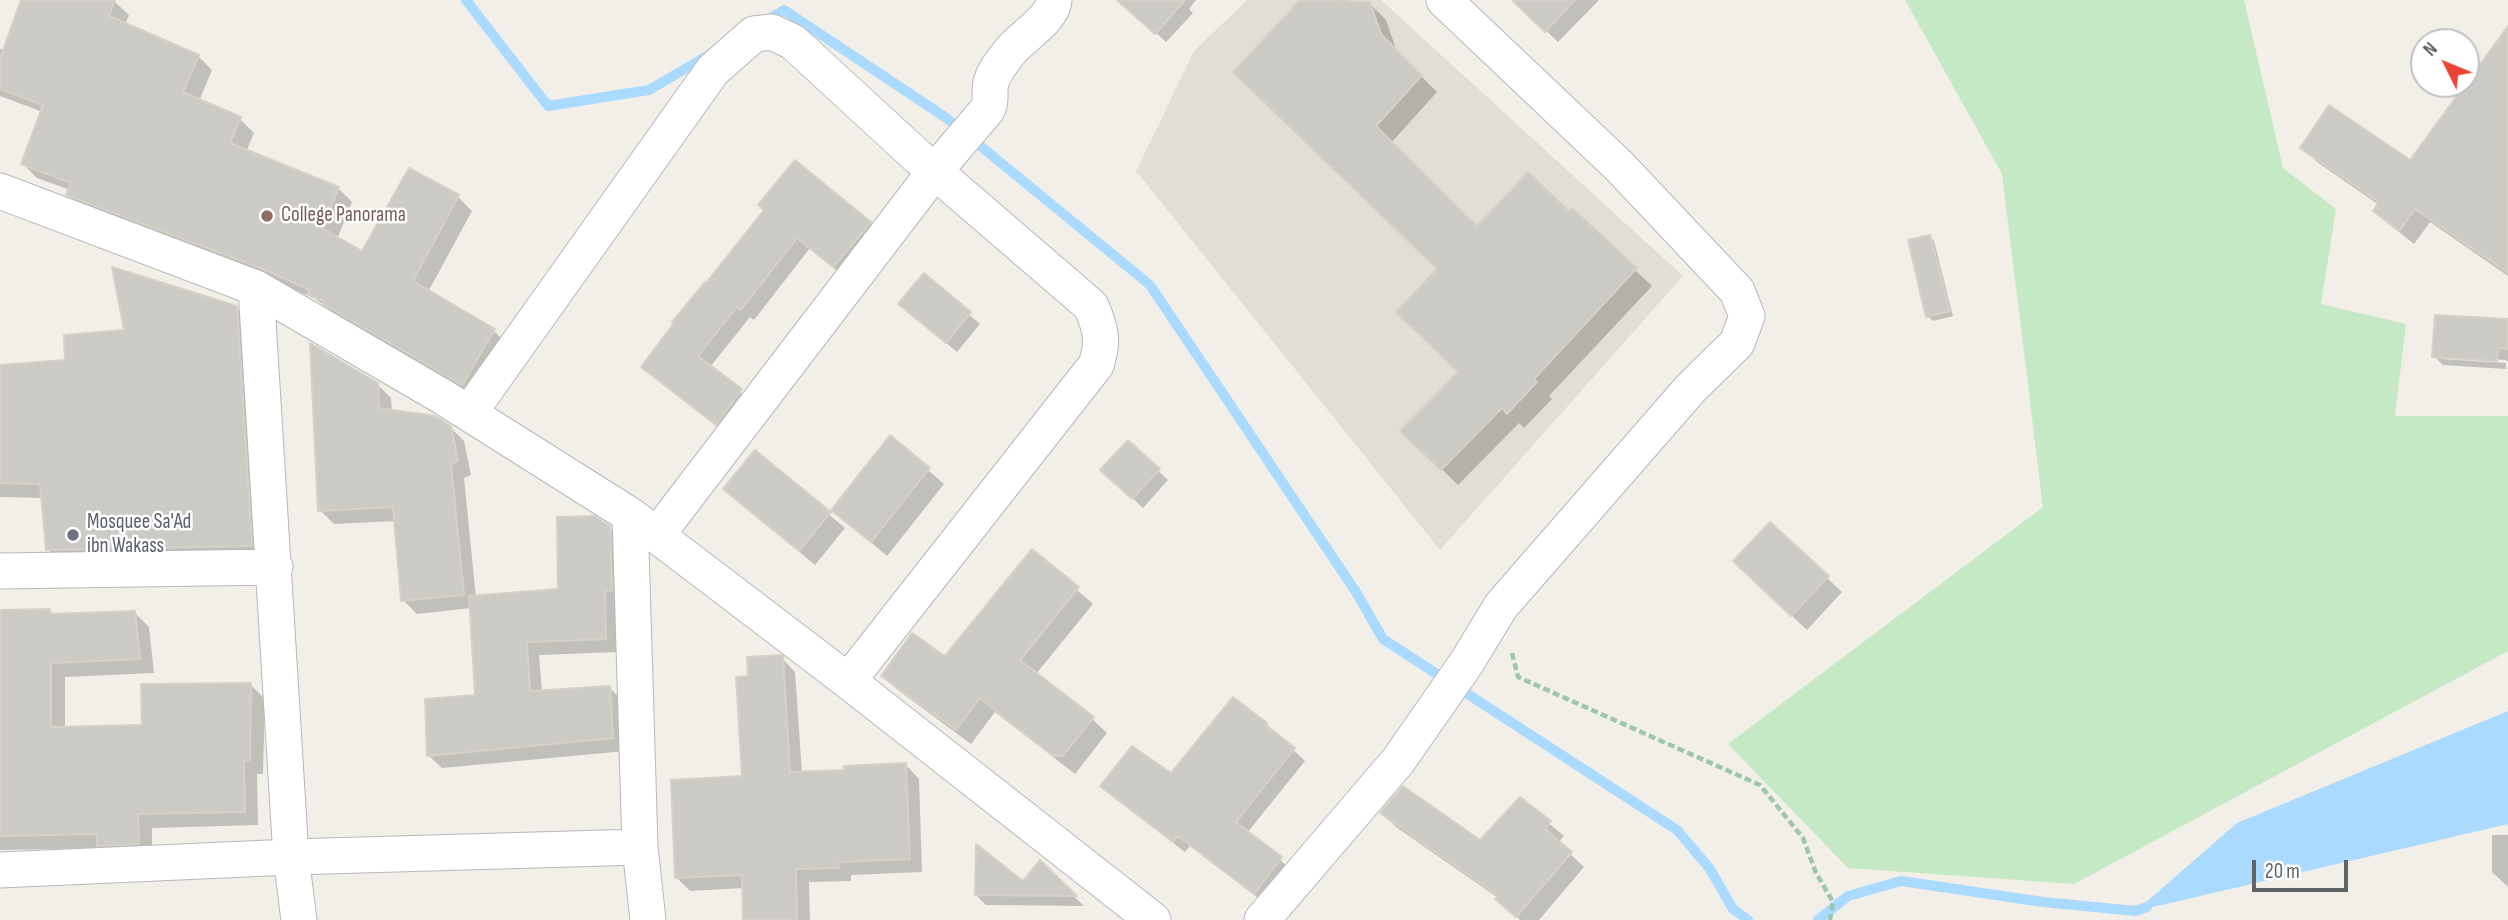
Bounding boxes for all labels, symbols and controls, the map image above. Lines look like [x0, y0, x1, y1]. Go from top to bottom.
north arrow [2410, 28, 2480, 98]
text: N [2419, 38, 2443, 61]
place label: College Panorama [281, 203, 406, 229]
marker: College Panorama [259, 208, 275, 224]
place label: Mosquee Sa'Ad ibn Wakass [87, 510, 191, 560]
marker: Mosquee Sa'Ad ibn Wakass [65, 527, 81, 543]
scale bar [2256, 846, 2352, 890]
text: 20 m [2265, 859, 2300, 884]

